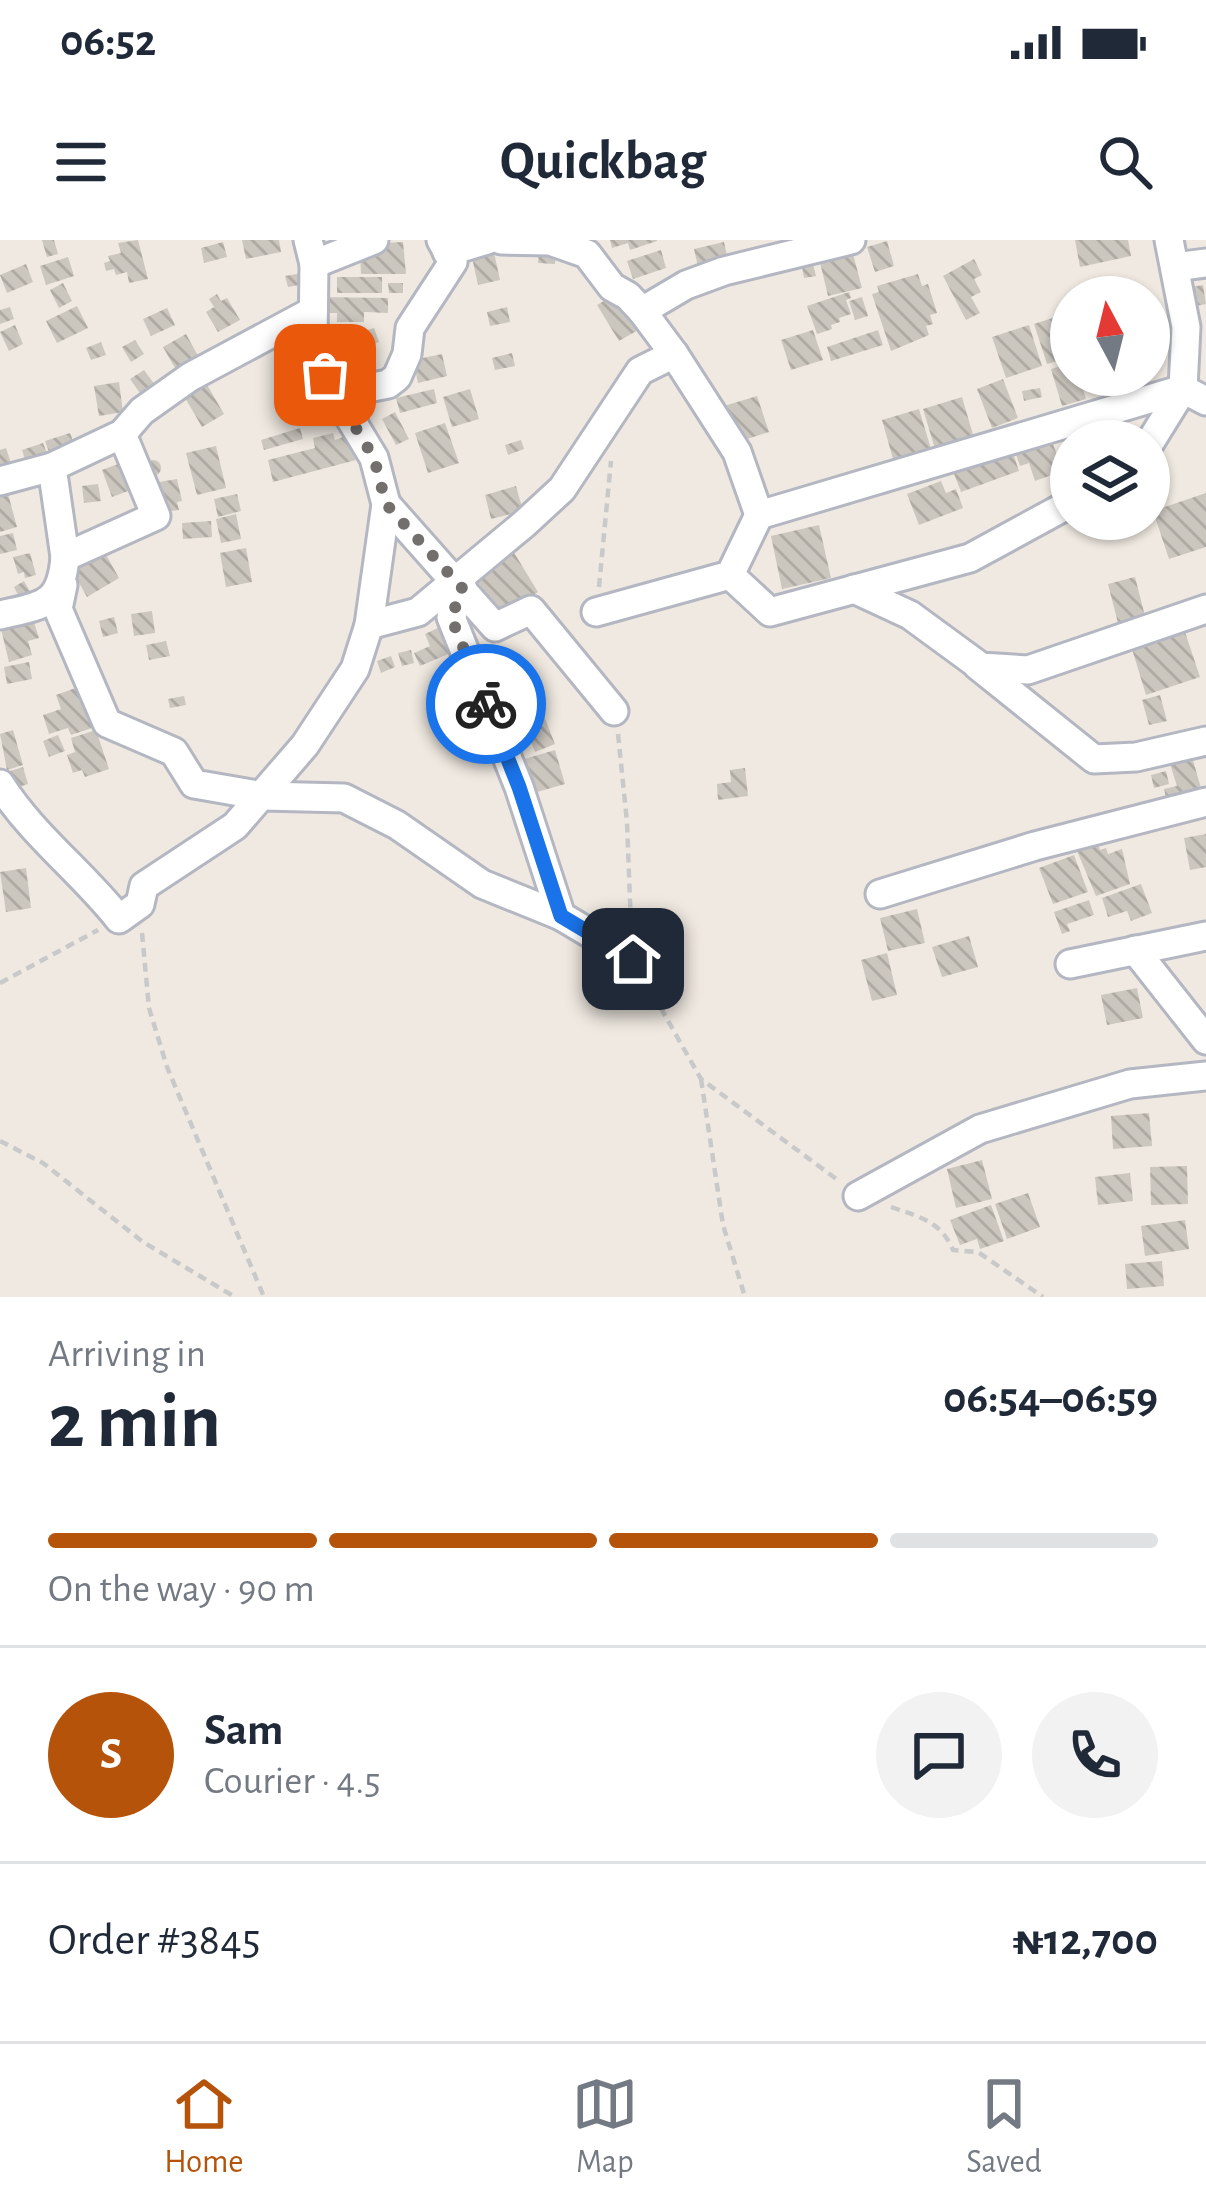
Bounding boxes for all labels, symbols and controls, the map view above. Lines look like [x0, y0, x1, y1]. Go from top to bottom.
text: 06:52 [60, 19, 156, 64]
icon: menu [48, 129, 114, 195]
icon: search [1092, 129, 1158, 195]
text: Quickbag [500, 135, 706, 189]
north arrow [1050, 276, 1170, 396]
map controls [1050, 276, 1170, 540]
pin [274, 324, 376, 426]
icon: bag [292, 342, 358, 408]
button: layers [1050, 420, 1170, 540]
courier [426, 644, 546, 764]
icon: bike [453, 671, 519, 737]
pin [582, 908, 684, 1010]
icon: home [600, 926, 666, 992]
text: Arriving in [48, 1335, 206, 1374]
text: 06:54–06:59 [943, 1376, 1158, 1421]
text: 2 min [48, 1384, 221, 1462]
text: On the way · 90 m [48, 1570, 315, 1609]
button: chat [876, 1692, 1002, 1818]
button: phone [1032, 1692, 1158, 1818]
text: Sam [204, 1708, 283, 1753]
text: S [100, 1732, 122, 1777]
text: Courier · 4.5 [204, 1762, 381, 1801]
text: Order #3845 [48, 1918, 261, 1963]
text: ₦12,700 [1012, 1918, 1158, 1963]
tab: Home [164, 2071, 244, 2183]
tab: Map [572, 2071, 638, 2183]
tab: Saved [966, 2071, 1042, 2183]

